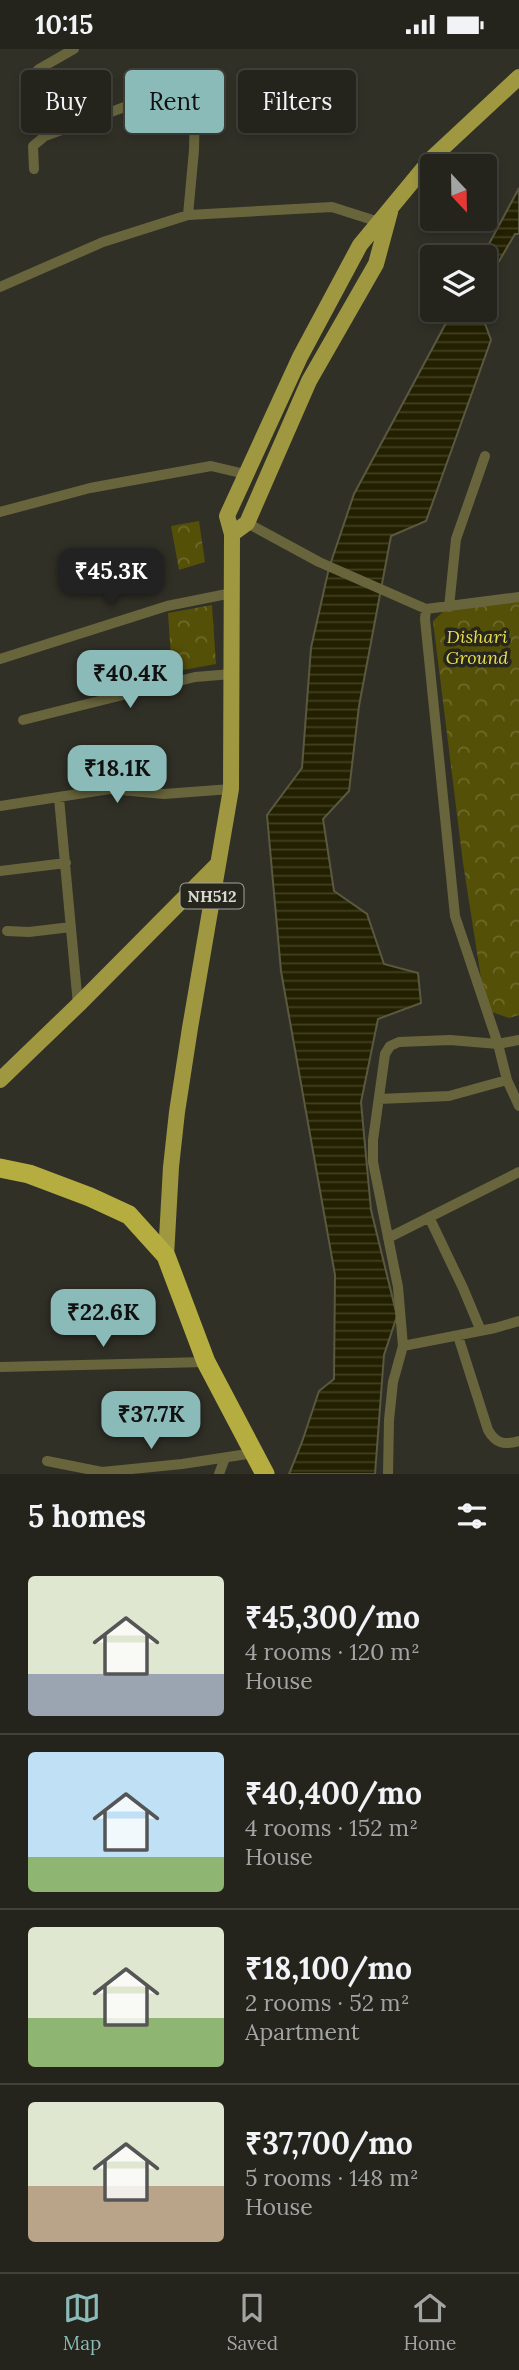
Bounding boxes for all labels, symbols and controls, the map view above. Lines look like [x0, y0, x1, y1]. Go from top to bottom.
text: 10:15 [35, 8, 93, 41]
chip: Buy [21, 70, 111, 133]
chip: Rent [125, 70, 224, 133]
chip: Filters [238, 70, 356, 133]
north arrow [420, 154, 497, 231]
map controls [420, 154, 497, 322]
button: layers [420, 245, 497, 322]
pin: ₹45.3K [54, 549, 168, 608]
text: ₹45.3K [75, 556, 147, 585]
park label: Dishari Ground [446, 625, 508, 669]
pin: ₹40.4K [73, 651, 187, 710]
text: ₹40.4K [93, 658, 167, 687]
pin: ₹18.1K [60, 745, 174, 805]
text: ₹18.1K [84, 753, 150, 782]
road number: NH512 [180, 883, 244, 909]
pin: ₹22.6K [46, 1289, 160, 1349]
text: ₹22.6K [67, 1297, 139, 1326]
pin: ₹37.7K [94, 1391, 208, 1451]
text: ₹37.7K [117, 1399, 185, 1428]
text: 5 homes [28, 1497, 146, 1535]
icon: filters [453, 1497, 491, 1535]
text: ₹45,300/mo [245, 1598, 420, 1636]
icon: home [84, 1604, 168, 1688]
text: 4 rooms · 120 m² [245, 1637, 420, 1666]
text: House [245, 1666, 313, 1695]
text: ₹40,400/mo [245, 1774, 422, 1812]
icon: home [84, 1780, 168, 1864]
text: 4 rooms · 152 m² [245, 1813, 418, 1842]
text: House [245, 1842, 313, 1871]
text: ₹18,100/mo [245, 1949, 412, 1987]
icon: home [84, 1955, 168, 2039]
text: 2 rooms · 52 m² [245, 1988, 410, 2017]
text: Apartment [245, 2017, 360, 2046]
text: ₹37,700/mo [245, 2124, 413, 2162]
icon: home [84, 2130, 168, 2214]
text: 5 rooms · 148 m² [245, 2163, 419, 2192]
text: House [245, 2192, 313, 2221]
tab: Map [63, 2289, 101, 2355]
tab: Saved [227, 2289, 278, 2355]
tab: Home [403, 2289, 456, 2355]

